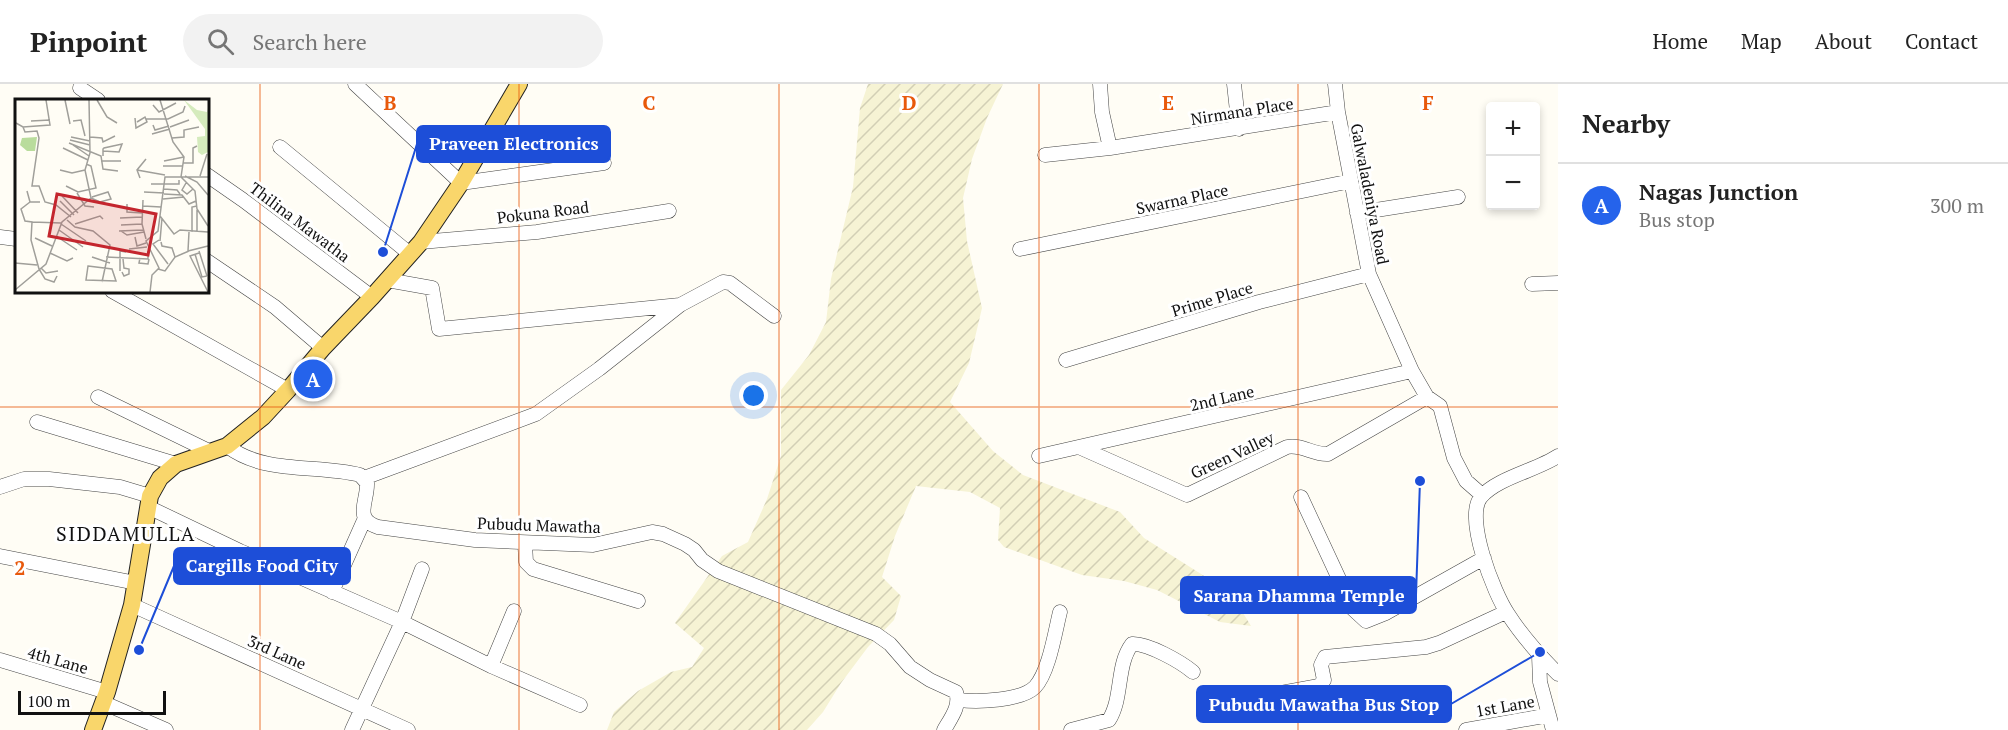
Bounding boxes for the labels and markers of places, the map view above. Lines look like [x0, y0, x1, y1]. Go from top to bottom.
callout: Praveen Electronics [417, 126, 610, 162]
pin: A [294, 356, 332, 402]
callout: Cargills Food City [174, 548, 350, 584]
callout: Sarana Dhamma Temple [1181, 577, 1416, 613]
callout: Pubudu Mawatha Bus Stop [1197, 686, 1451, 722]

